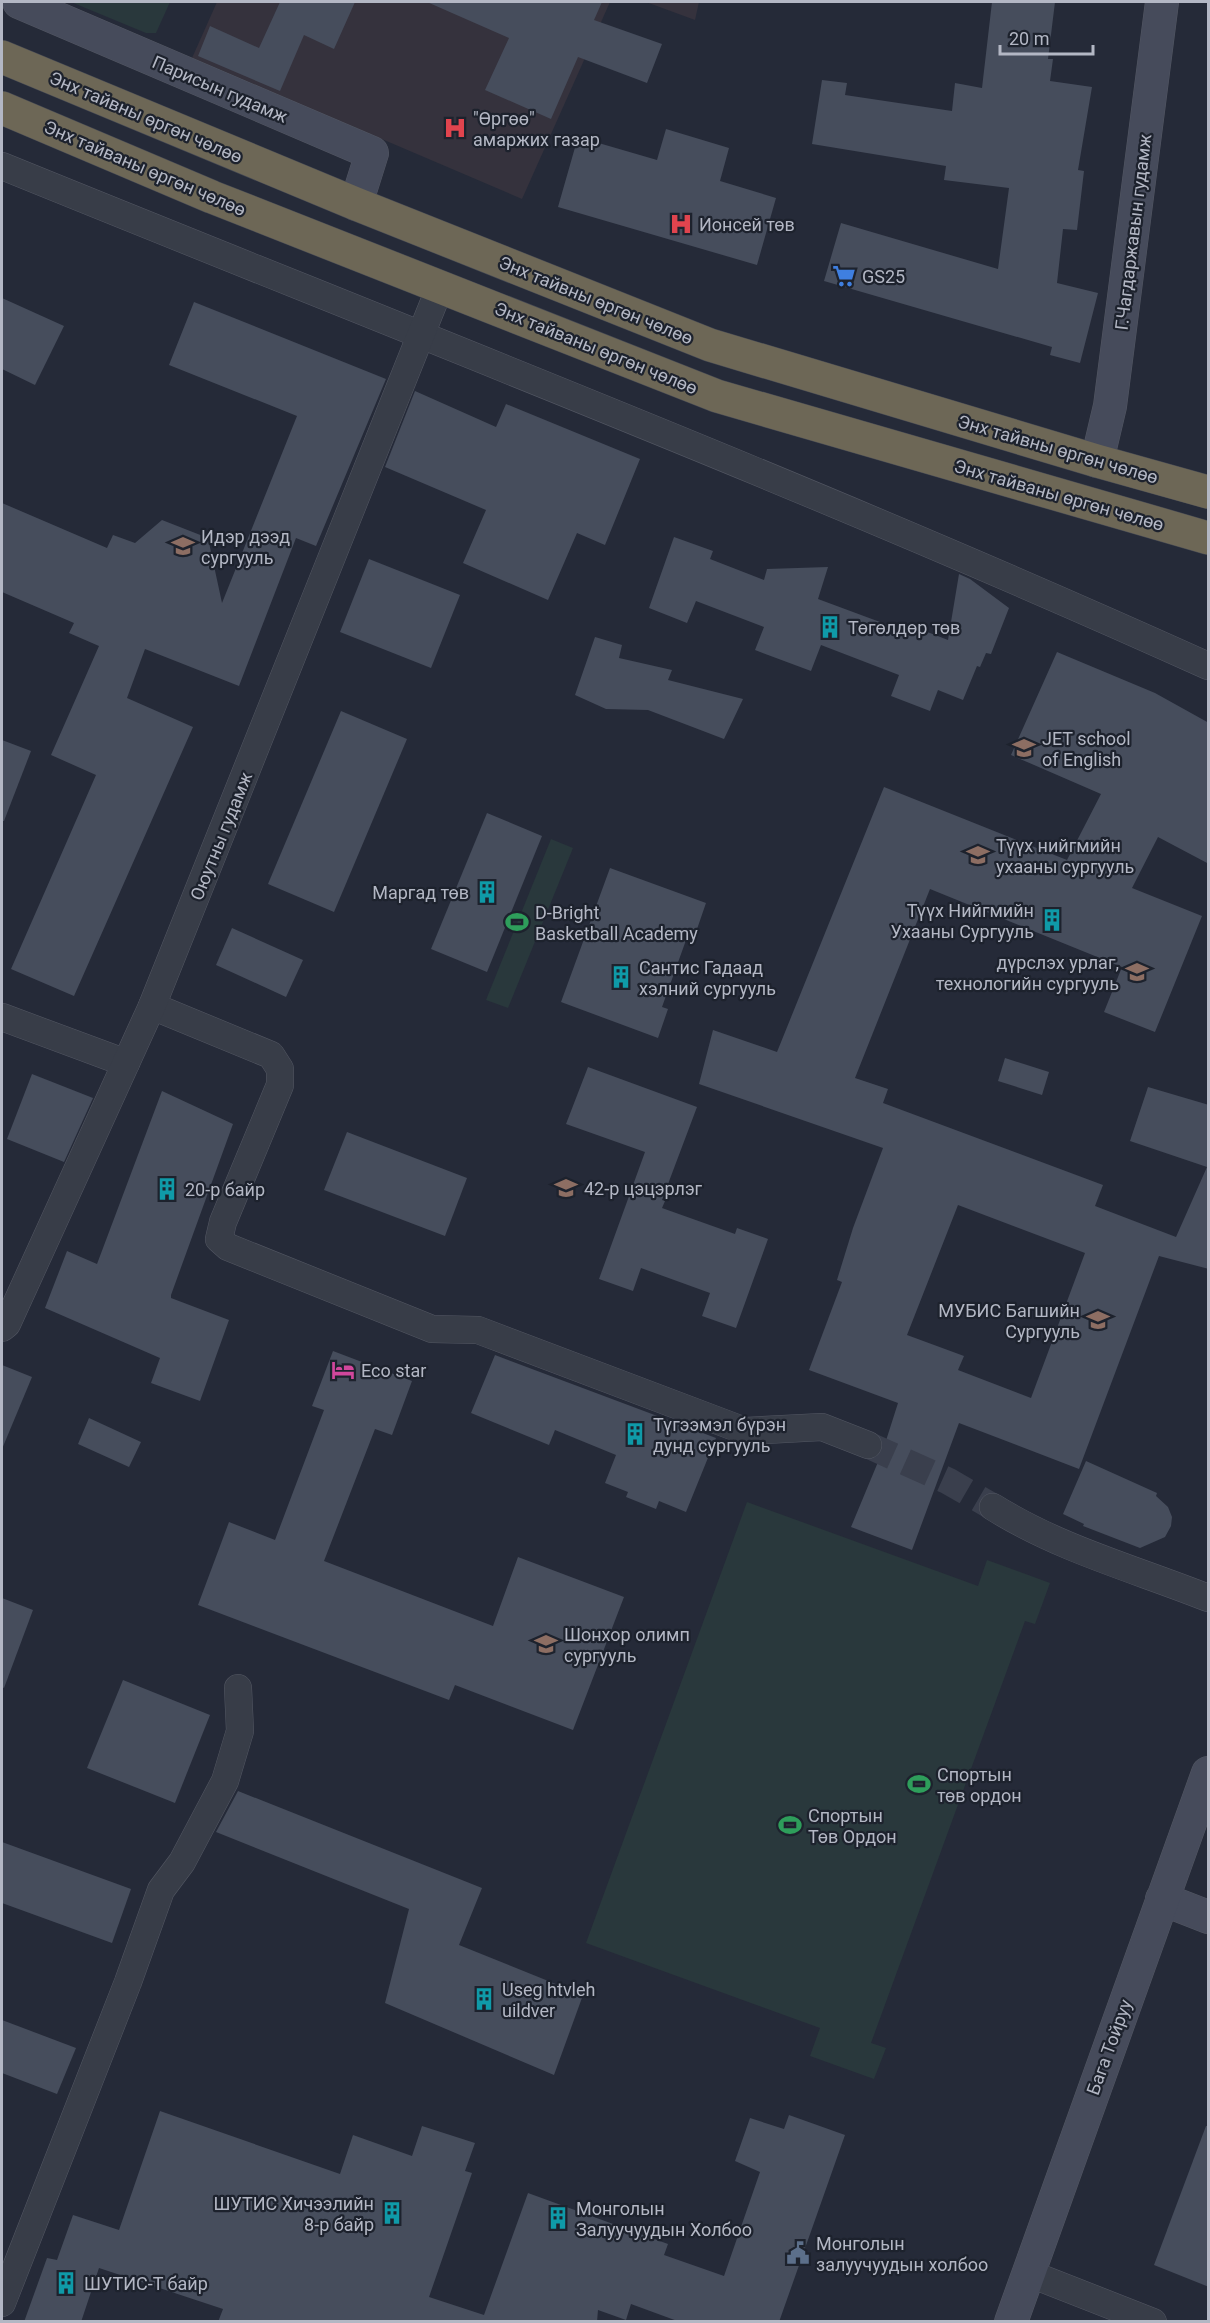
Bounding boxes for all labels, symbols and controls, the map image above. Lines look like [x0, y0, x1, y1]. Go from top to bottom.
scale bar [1000, 18, 1093, 56]
text: 20 m [1009, 28, 1049, 49]
street label: Парисын гудамж [149, 51, 291, 127]
street label: Энх тайвны өргөн чөлөө [46, 67, 246, 167]
place label: "Өргөө" амаржих газар [473, 108, 600, 150]
hospital icon: "Өргөө" амаржих газар [442, 115, 468, 141]
street label: Энх тайваны өргөн чөлөө [41, 116, 249, 220]
street label: Г.Чагдаржавын гудамж [1111, 133, 1155, 331]
hospital icon: Ионсей төв [668, 211, 694, 237]
place label: Ионсей төв [699, 214, 795, 235]
street label: Энх тайвны өргөн чөлөө [496, 251, 696, 349]
supermarket icon: GS25 [831, 263, 857, 289]
place label: GS25 [862, 266, 905, 287]
street label: Энх тайваны өргөн чөлөө [491, 298, 701, 398]
street label: Энх тайвны өргөн чөлөө [955, 410, 1161, 488]
street label: Энх тайваны өргөн чөлөө [952, 455, 1166, 535]
place label: Идэр дээд сургууль [201, 526, 290, 568]
school or university icon: Идэр дээд сургууль [170, 533, 196, 559]
building icon: Төгөлдөр төв [817, 614, 843, 640]
place label: Төгөлдөр төв [848, 617, 960, 638]
place label: JET school of English [1042, 728, 1131, 770]
school or university icon: JET school of English [1011, 735, 1037, 761]
street label: Оюутны гудамж [186, 769, 256, 903]
place label: Түүх нийгмийн ухааны сургууль [996, 835, 1134, 877]
school or university icon: Түүх нийгмийн ухааны сургууль [965, 842, 991, 868]
building icon: Маргад төв [474, 879, 500, 905]
place label: Маргад төв [372, 882, 469, 903]
place label: Түүх Нийгмийн Ухааны Сургууль [891, 900, 1034, 942]
place label: D-Bright Basketball Academy [535, 902, 698, 944]
building icon: Түүх Нийгмийн Ухааны Сургууль [1039, 907, 1065, 933]
sports icon: D-Bright Basketball Academy [504, 909, 530, 935]
place label: дүрслэх урлаг, технологийн сургууль [936, 952, 1119, 994]
place label: Сантис Гадаад хэлний сургууль [639, 957, 776, 999]
school or university icon: дүрслэх урлаг, технологийн сургууль [1124, 959, 1150, 985]
building icon: Сантис Гадаад хэлний сургууль [608, 964, 634, 990]
school or university icon: 42-р цэцэрлэг [553, 1175, 579, 1201]
building icon: 20-p байр [154, 1176, 180, 1202]
place label: 42-р цэцэрлэг [584, 1178, 703, 1199]
place label: 20-p байр [185, 1179, 265, 1200]
place label: МУБИС Багшийн Сургууль [938, 1300, 1080, 1342]
school or university icon: МУБИС Багшийн Сургууль [1085, 1307, 1111, 1333]
hotel icon: Eco star [330, 1357, 356, 1383]
place label: Eco star [361, 1360, 426, 1381]
place label: Түгээмэл бүрэн дунд сургууль [653, 1414, 786, 1456]
building icon: Түгээмэл бүрэн дунд сургууль [622, 1421, 648, 1447]
place label: Шонхор олимп сургууль [564, 1624, 690, 1666]
school or university icon: Шонхор олимп сургууль [533, 1631, 559, 1657]
place label: Спортын төв ордон [937, 1764, 1022, 1806]
sports icon: Спортын төв ордон [906, 1771, 932, 1797]
place label: Спортын Төв Ордон [808, 1805, 897, 1847]
sports icon: Спортын Төв Ордон [777, 1812, 803, 1838]
place label: Useg htvleh uildver [502, 1979, 595, 2021]
building icon: Useg htvleh uildver [471, 1986, 497, 2012]
street label: Бага Тойруу [1082, 1996, 1136, 2098]
place label: ШУТИС Хичээлийн 8-р байр [214, 2193, 374, 2235]
place label: Монголын Залуучуудын Холбоо [576, 2198, 752, 2240]
building icon: ШУТИС Хичээлийн 8-р байр [379, 2200, 405, 2226]
building icon: Монголын Залуучуудын Холбоо [545, 2205, 571, 2231]
place label: Монголын залуучуудын холбоо [816, 2233, 988, 2275]
public building icon: Монголын залуучуудын холбоо [785, 2240, 811, 2266]
building icon: ШУТИС-Т байр [53, 2270, 79, 2296]
place label: ШУТИС-Т байр [84, 2273, 208, 2294]

